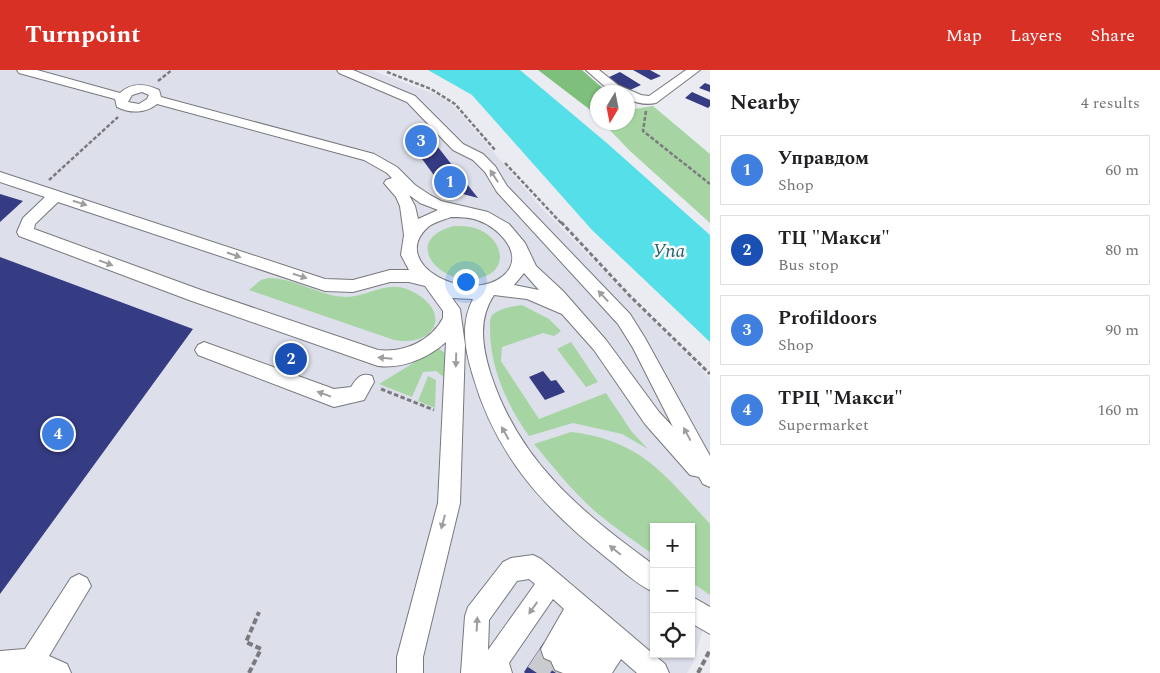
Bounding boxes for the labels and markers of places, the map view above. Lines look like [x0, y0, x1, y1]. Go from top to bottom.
pin: 3 [405, 122, 437, 160]
pin: 1 [434, 163, 466, 201]
pin: 2 [275, 340, 307, 378]
pin: 4 [42, 415, 74, 453]

